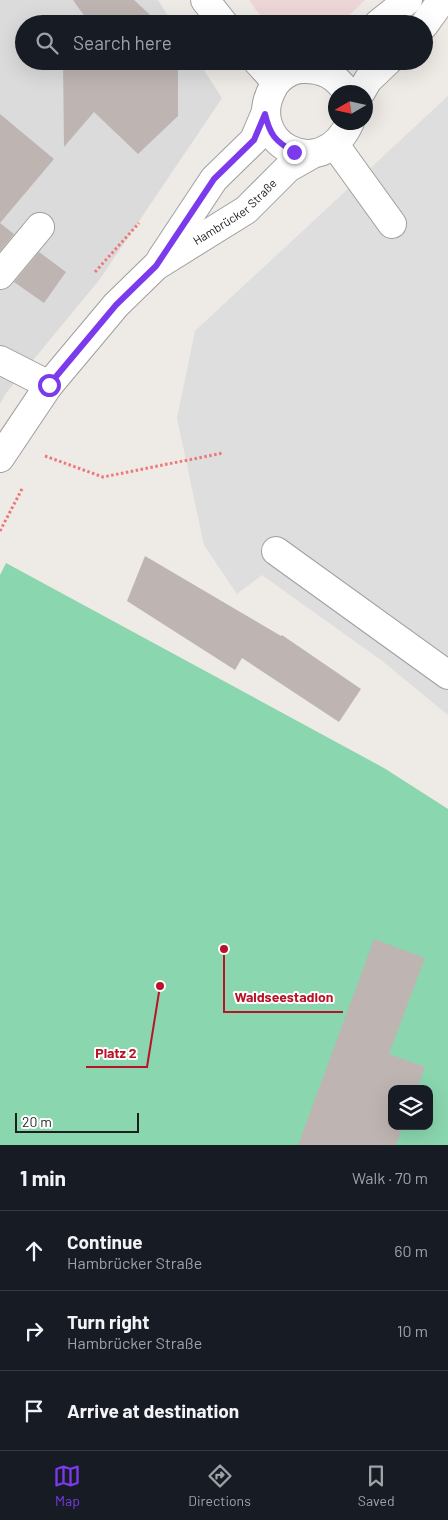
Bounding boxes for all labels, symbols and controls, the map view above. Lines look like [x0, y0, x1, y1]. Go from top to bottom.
search box [15, 15, 433, 70]
icon: search [33, 29, 61, 57]
text: Search here [73, 31, 172, 54]
north arrow [328, 85, 373, 130]
route end [283, 141, 306, 164]
street label: Hambrücker Straße [190, 176, 279, 247]
route start [38, 374, 61, 397]
callout: Waldseestadion [224, 983, 343, 1012]
text: Waldseestadion [234, 988, 334, 1005]
callout: Platz 2 [86, 1038, 147, 1067]
text: Platz 2 [95, 1044, 137, 1061]
map controls [388, 1085, 433, 1130]
button: layers [388, 1085, 433, 1130]
scale bar [15, 1110, 139, 1133]
text: 20 m [22, 1113, 52, 1130]
text: 1 min [20, 1165, 66, 1190]
text: Walk · 70 m [352, 1168, 428, 1187]
text: Continue [67, 1230, 143, 1253]
icon: ahead [20, 1237, 48, 1265]
text: 60 m [394, 1241, 428, 1260]
text: Hambrücker Straße [67, 1253, 202, 1272]
text: Turn right [67, 1310, 149, 1333]
icon: right [20, 1317, 48, 1345]
text: 10 m [397, 1321, 428, 1340]
text: Hambrücker Straße [67, 1333, 202, 1352]
icon: arrive [20, 1397, 48, 1425]
text: Arrive at destination [67, 1399, 239, 1422]
tab: Map [53, 1462, 81, 1509]
tab: Directions [188, 1462, 251, 1509]
tab: Saved [358, 1462, 395, 1509]

